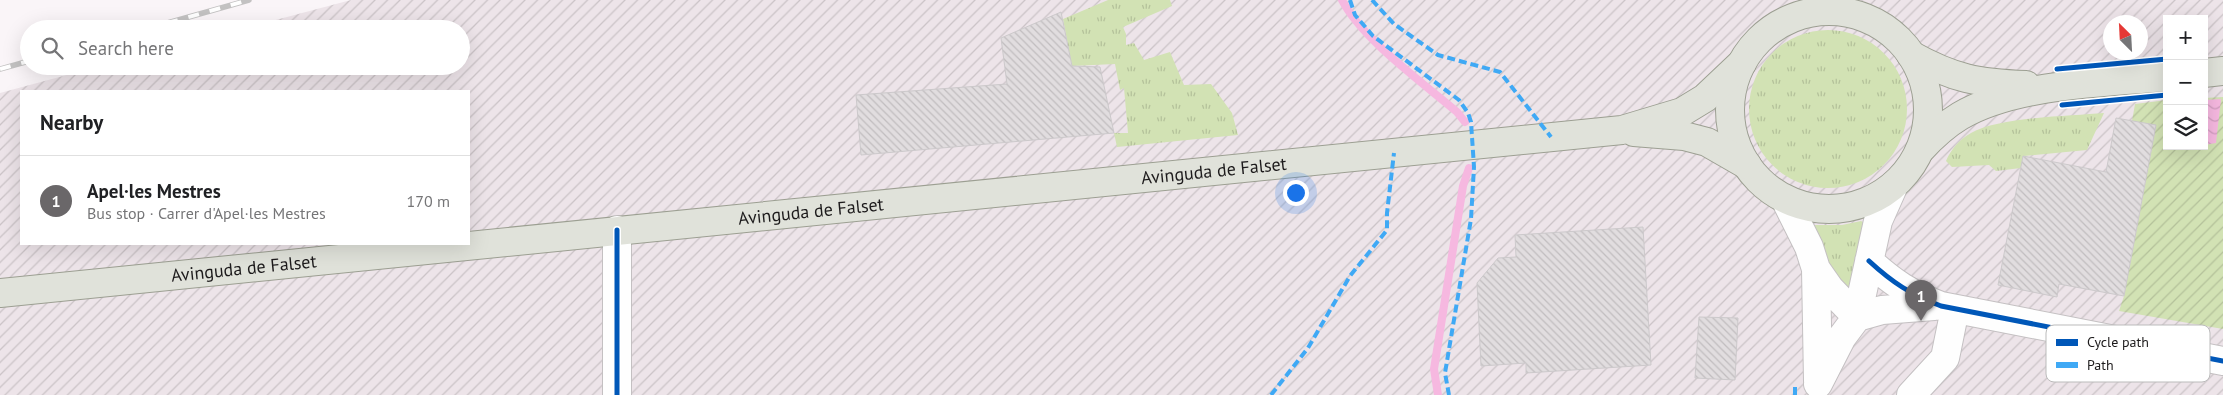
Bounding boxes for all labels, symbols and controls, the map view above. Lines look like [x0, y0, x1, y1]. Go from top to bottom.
north arrow [2103, 15, 2148, 60]
map controls [2163, 15, 2208, 150]
button: + [2163, 15, 2208, 60]
search box [20, 20, 470, 75]
icon: search [38, 34, 66, 62]
text: Search here [78, 36, 174, 60]
button: − [2163, 60, 2208, 105]
button: layers [2163, 105, 2208, 150]
text: Nearby [40, 109, 103, 136]
street label: Avinguda de Falset [1140, 152, 1288, 189]
text: Apel·les Mestres [87, 179, 221, 203]
your location [1283, 180, 1309, 206]
text: 1 [51, 191, 61, 211]
text: 170 m [407, 191, 450, 211]
street label: Avinguda de Falset [737, 192, 885, 230]
text: Bus stop · Carrer d'Apel·les Mestres [87, 203, 326, 223]
street label: Avinguda de Falset [170, 249, 318, 287]
pin: 1 [1905, 280, 1937, 321]
legend [2046, 325, 2210, 382]
text: Cycle path [2087, 333, 2149, 351]
text: Path [2087, 356, 2114, 374]

